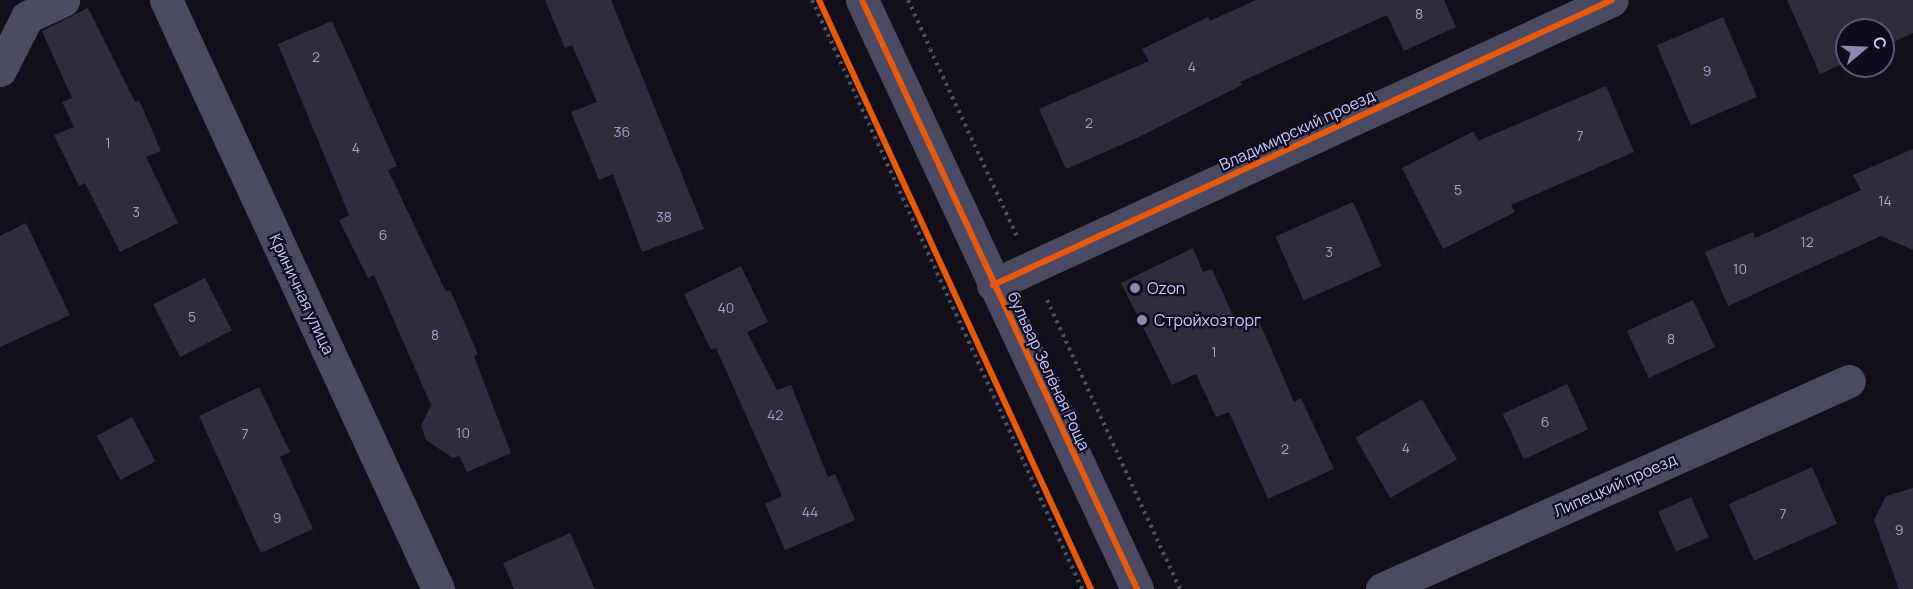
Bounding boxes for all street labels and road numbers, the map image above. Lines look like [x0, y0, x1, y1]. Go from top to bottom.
street label: Владимирский проезд [1216, 86, 1378, 174]
street label: Криничная улица [266, 231, 338, 357]
street label: бульвар Зелёная Роща [1004, 289, 1094, 453]
street label: Липецкий проезд [1550, 449, 1680, 521]

